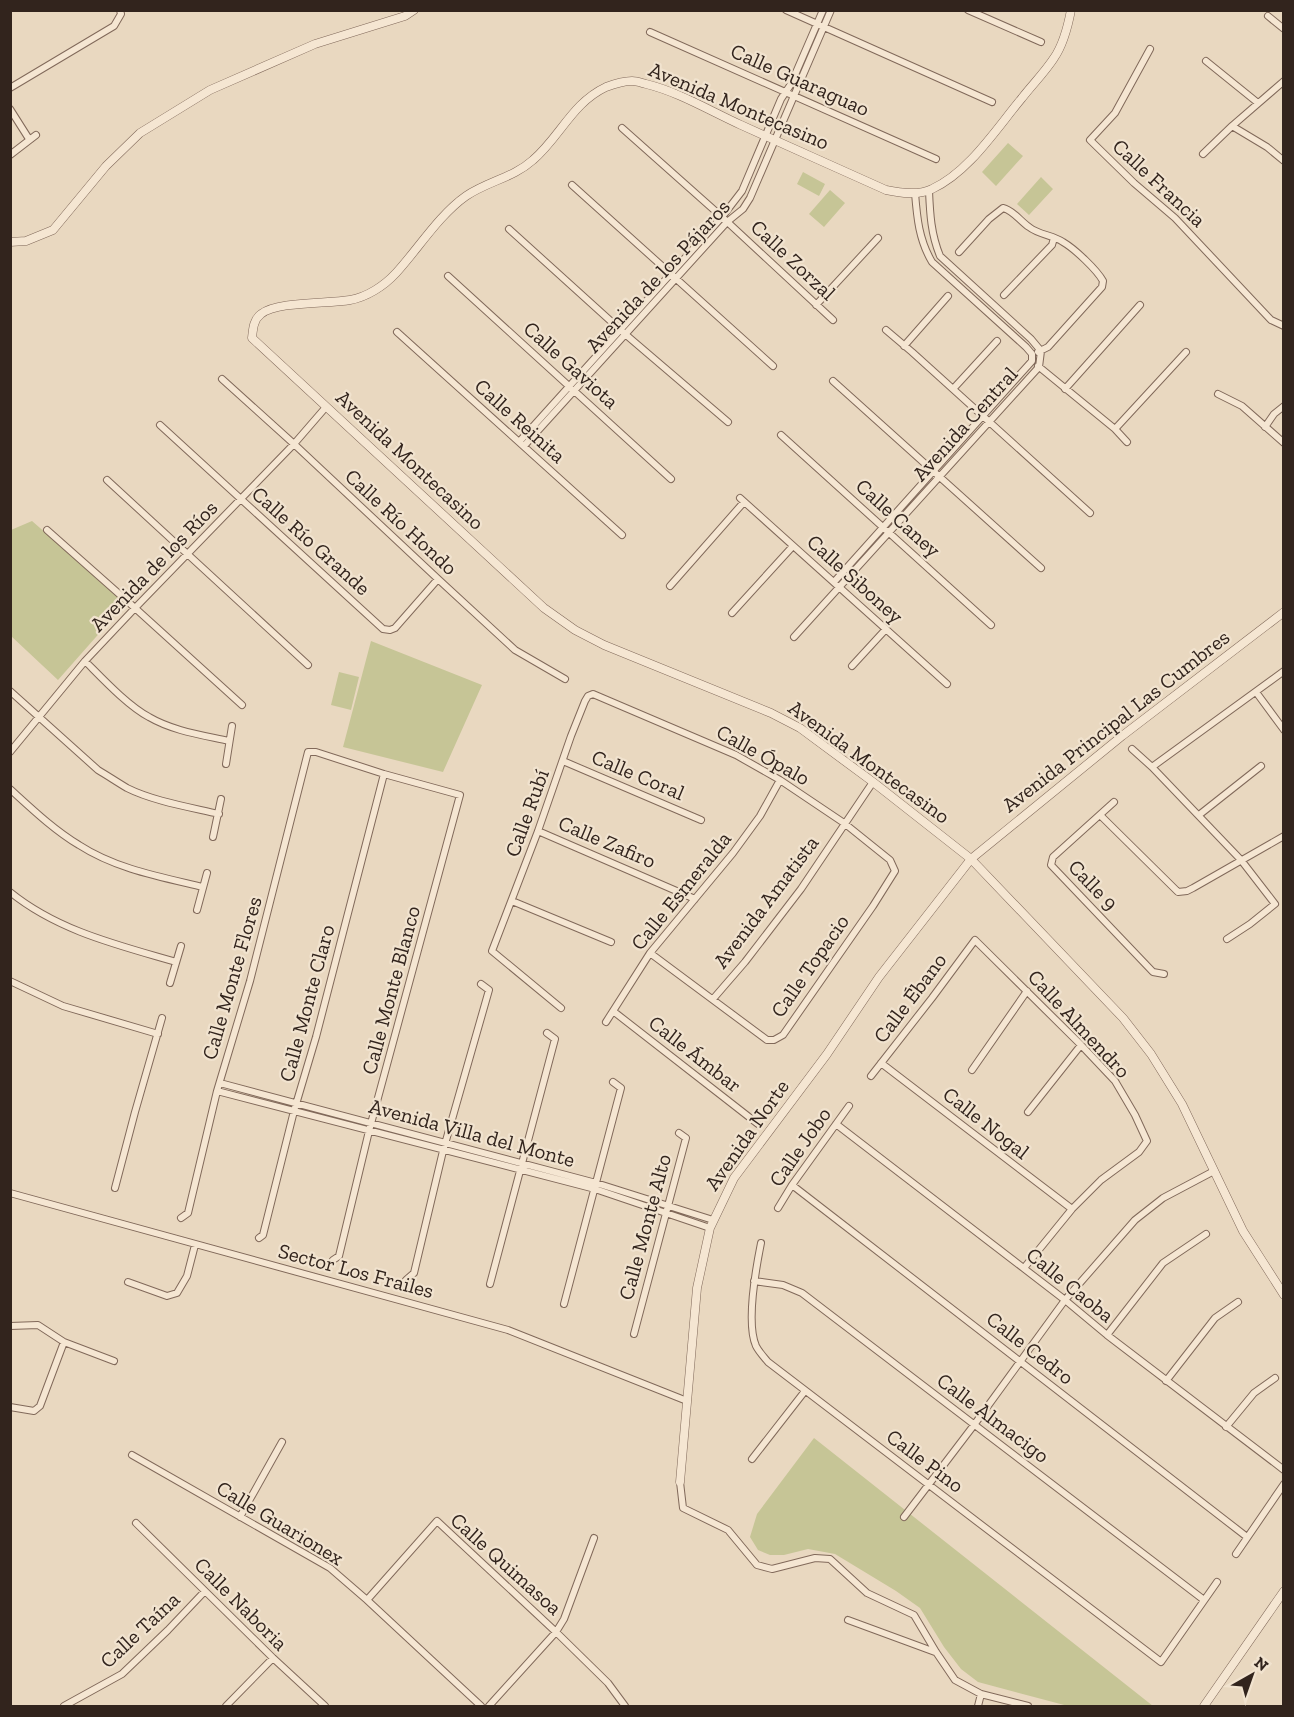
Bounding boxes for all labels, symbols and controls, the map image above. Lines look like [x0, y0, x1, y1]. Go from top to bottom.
street label: Calle Guaraguao [727, 38, 873, 121]
street label: Avenida Montecasino [645, 56, 833, 155]
street label: Calle Francia [1108, 133, 1211, 232]
street label: Avenida de los Pájaros [580, 194, 736, 358]
street label: Calle Zorzal [746, 214, 841, 305]
street label: Calle Gaviota [519, 316, 624, 414]
street label: Avenida Central [907, 361, 1023, 486]
street label: Calle Reinita [470, 373, 571, 468]
street label: Avenida Montecasino [331, 385, 490, 535]
street label: Calle Río Hondo [340, 463, 463, 580]
street label: Calle Caney [851, 473, 946, 562]
street label: Calle Río Grande [247, 481, 376, 600]
street label: Avenida de los Ríos [85, 495, 223, 636]
street label: Calle Siboney [802, 529, 909, 629]
street label: Avenida Principal Las Cumbres [997, 624, 1234, 817]
street label: Avenida Montecasino [784, 695, 955, 829]
street label: Calle Ópalo [712, 719, 814, 790]
street label: Calle Coral [588, 744, 689, 805]
street label: Calle Rubí [499, 766, 554, 860]
street label: Calle Zafiro [555, 810, 660, 873]
street label: Calle Esmeralda [625, 826, 736, 955]
street label: Avenida Amatista [708, 831, 824, 973]
street label: Calle 9 [1063, 854, 1123, 915]
street label: Calle Monte Flores [196, 893, 267, 1062]
street label: Calle Monte Blanco [356, 903, 425, 1077]
street label: Calle Topacio [765, 910, 854, 1022]
street label: Calle Monte Claro [274, 922, 340, 1084]
street label: Calle Ébano [868, 948, 951, 1048]
street label: Calle Almendro [1023, 964, 1136, 1083]
street label: Calle Ámbar [644, 1010, 747, 1098]
street label: Avenida Norte [699, 1074, 794, 1195]
street label: Calle Nogal [938, 1081, 1035, 1164]
street label: Avenida Villa del Monte [367, 1093, 578, 1172]
street label: Calle Jobo [763, 1102, 836, 1191]
street label: Calle Monte Alto [613, 1151, 676, 1303]
street label: Sector Los Frailes [276, 1238, 437, 1303]
street label: Calle Caoba [1022, 1242, 1119, 1327]
street label: Calle Cedro [982, 1306, 1079, 1389]
street label: Calle Almacigo [932, 1367, 1054, 1468]
street label: Calle Pino [882, 1423, 969, 1498]
street label: Calle Guarionex [212, 1475, 349, 1570]
street label: Calle Quimasoa [446, 1507, 567, 1620]
street label: Calle Naboria [190, 1552, 293, 1655]
street label: Calle Taína [95, 1586, 185, 1673]
north arrow [1222, 1645, 1282, 1705]
text: N [1251, 1653, 1272, 1675]

